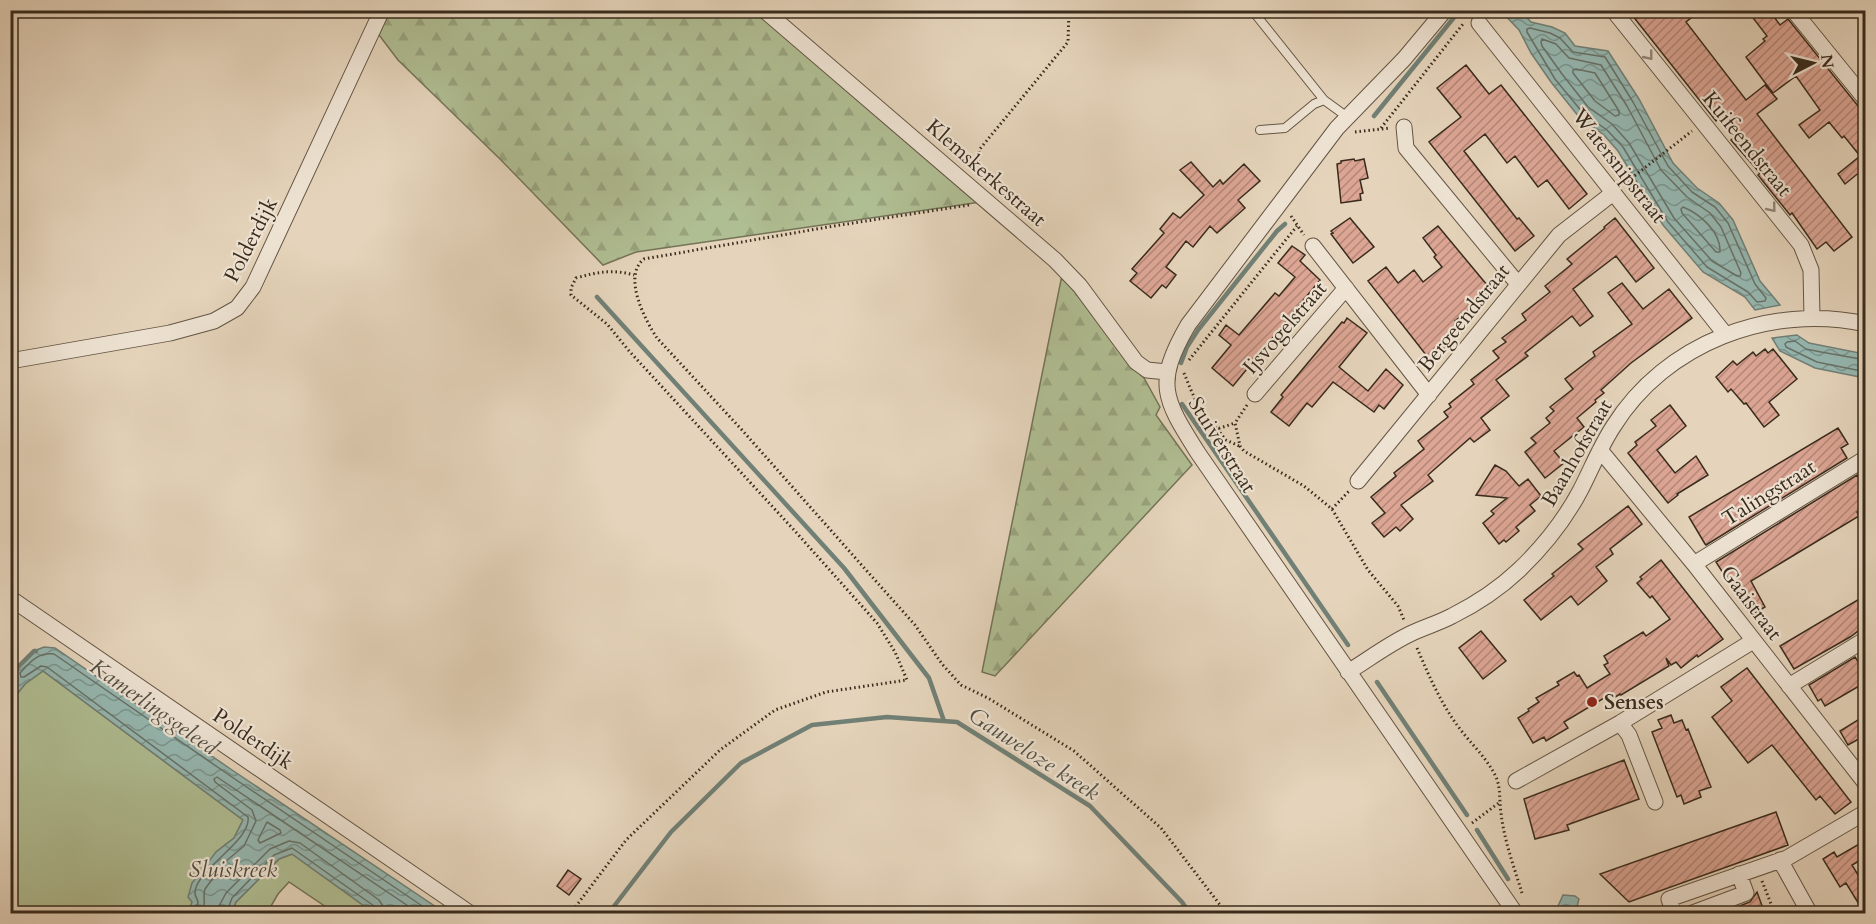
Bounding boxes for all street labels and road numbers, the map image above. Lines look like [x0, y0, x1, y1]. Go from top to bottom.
street label: Kuifeendstraat [1696, 85, 1799, 203]
street label: Watersnipstraat [1564, 102, 1673, 230]
street label: Klemskerkestraat [920, 113, 1053, 234]
street label: Polderdijk [217, 192, 285, 287]
street label: Bergeendstraat [1411, 257, 1517, 378]
street label: Ijsvogelstraat [1236, 275, 1334, 381]
street label: Stuiverstraat [1181, 391, 1263, 499]
street label: Baanhofstraat [1535, 394, 1620, 512]
street label: Talingstraat [1717, 453, 1822, 533]
street label: Gaaistraat [1713, 560, 1789, 647]
street label: Polderdijk [207, 701, 300, 777]

